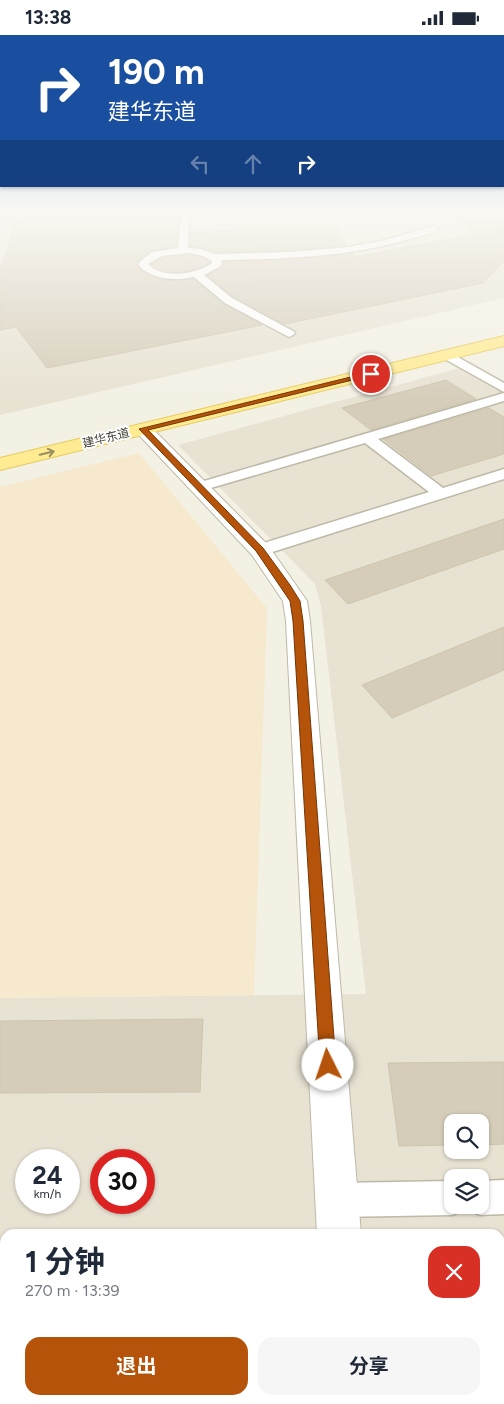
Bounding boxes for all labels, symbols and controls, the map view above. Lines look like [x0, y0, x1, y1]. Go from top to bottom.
text: 13:38 [25, 6, 72, 29]
text: 190 m [108, 51, 205, 93]
icon: right [25, 55, 90, 120]
text: 建华东道 [108, 98, 196, 125]
icon: left [186, 150, 214, 178]
icon: ahead [239, 150, 267, 178]
icon: right [292, 150, 320, 178]
pin [350, 353, 392, 395]
icon: arrive [357, 360, 385, 388]
street label: 建华东道 [81, 425, 131, 451]
one-way arrow [39, 448, 55, 457]
position arrow [301, 1038, 353, 1090]
map controls [444, 1114, 489, 1214]
button: search [444, 1114, 489, 1159]
speed limit sign: 30 [90, 1149, 155, 1214]
text: 24 [32, 1160, 63, 1190]
button: layers [444, 1169, 489, 1214]
text: km/h [34, 1187, 61, 1201]
text: 1 分钟 [25, 1243, 105, 1280]
button: close [428, 1246, 480, 1298]
text: 270 m · 13:39 [25, 1281, 119, 1300]
button: 退出 [25, 1337, 248, 1395]
button: 分享 [258, 1337, 480, 1395]

